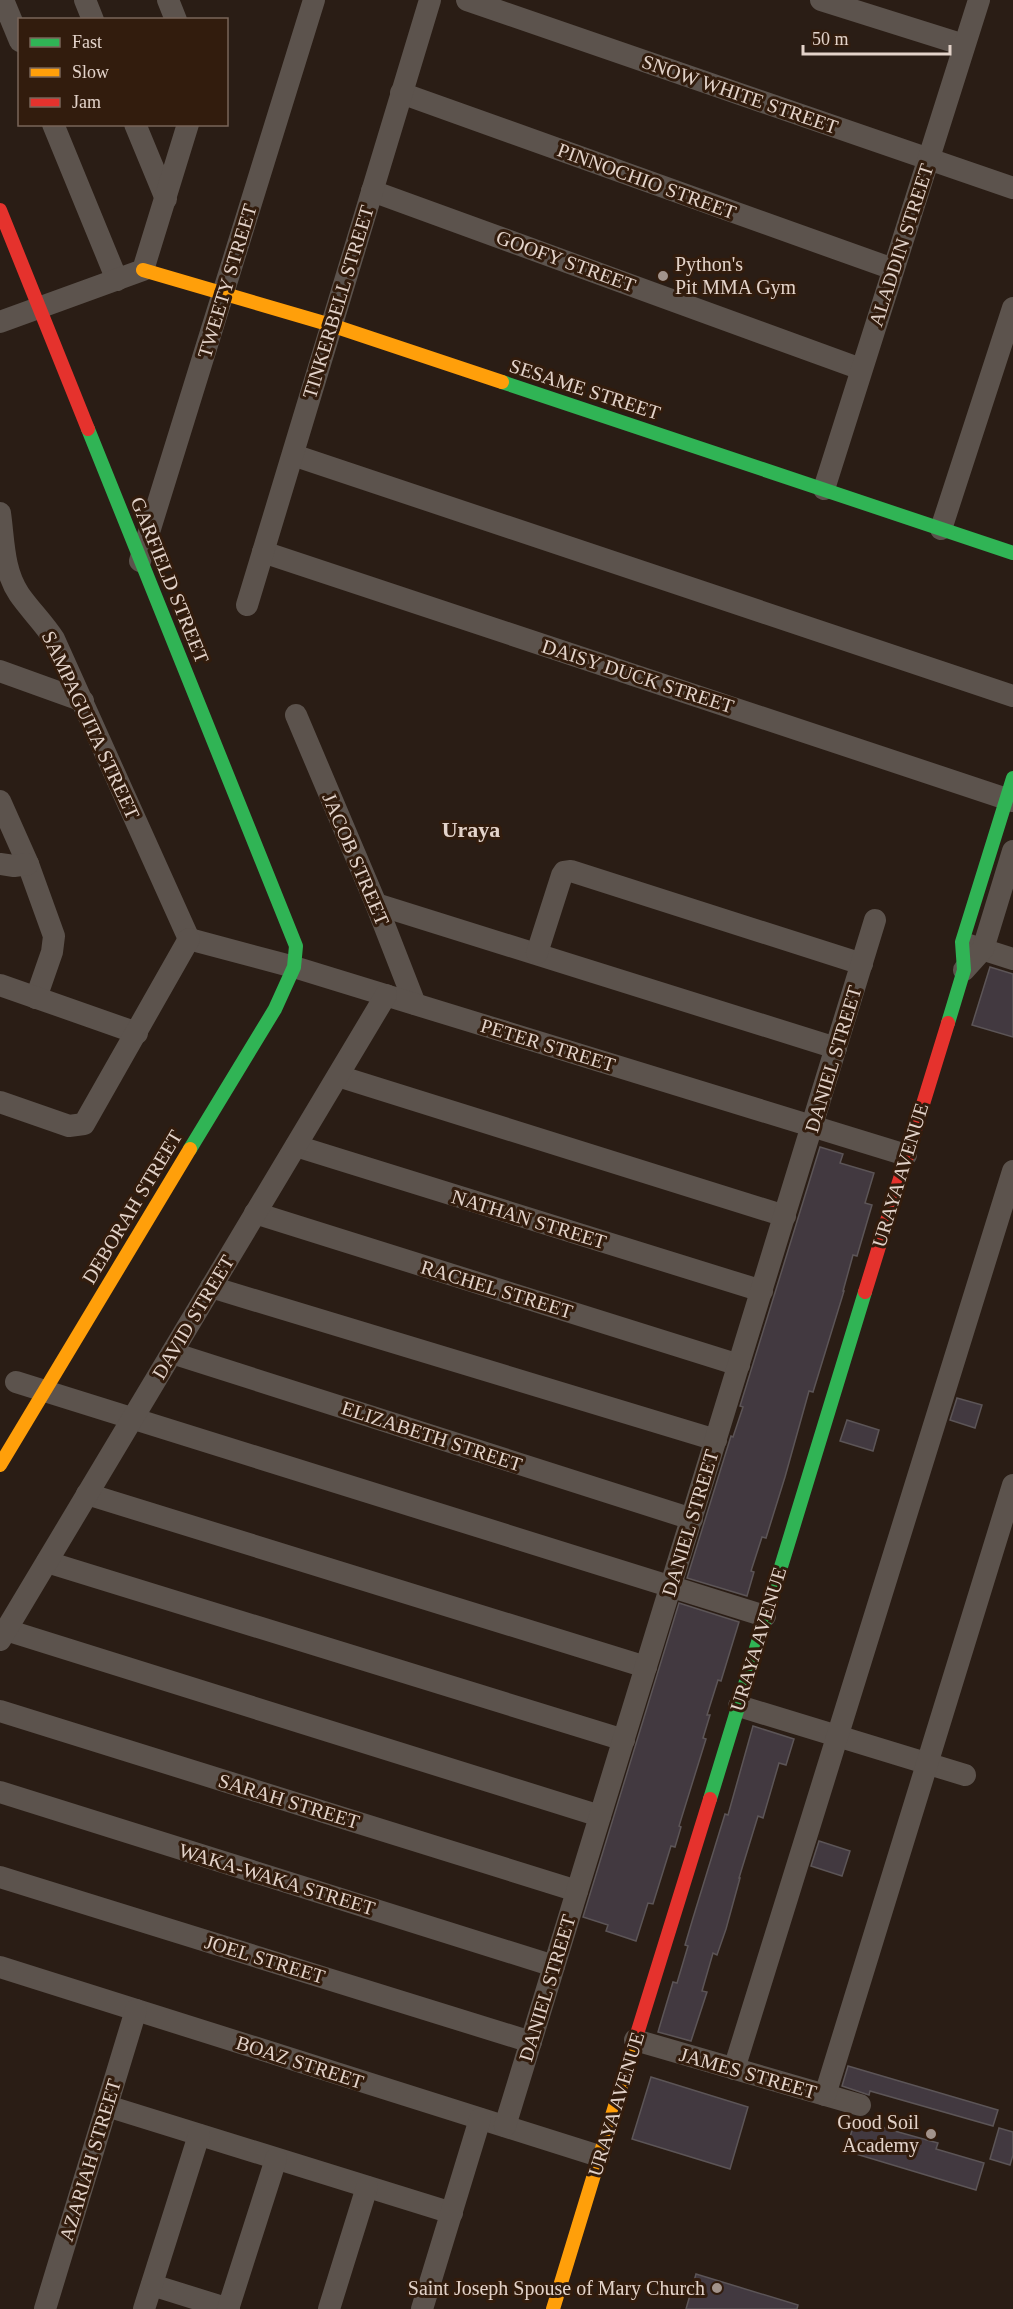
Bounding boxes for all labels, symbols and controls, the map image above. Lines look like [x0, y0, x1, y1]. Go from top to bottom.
legend [18, 18, 228, 126]
scale bar [803, 18, 950, 56]
text: 50 m [812, 29, 849, 49]
text: Fast [72, 32, 102, 52]
street label: SNOW WHITE STREET [639, 50, 841, 138]
text: Slow [72, 62, 109, 82]
text: Jam [72, 92, 101, 112]
street label: PINNOCHIO STREET [555, 138, 739, 224]
street label: ALADDIN STREET [864, 161, 938, 329]
street label: TWEETY STREET [193, 201, 261, 361]
street label: TINKERBELL STREET [298, 203, 378, 401]
street label: GOOFY STREET [493, 226, 639, 296]
place label: Python's Pit MMA Gym [675, 253, 797, 299]
marker: Python's Pit MMA Gym [656, 269, 670, 283]
street label: SESAME STREET [507, 354, 663, 424]
street label: GARFIELD STREET [127, 494, 213, 666]
street label: SAMPAGUITA STREET [38, 627, 144, 823]
street label: DAISY DUCK STREET [539, 635, 737, 717]
street label: JACOB STREET [318, 789, 394, 929]
district label: Uraya [442, 817, 500, 842]
street label: DANIEL STREET [800, 983, 866, 1135]
street label: PETER STREET [478, 1014, 618, 1076]
street label: URAYA AVENUE [868, 1100, 932, 1250]
street label: DEBORAH STREET [78, 1126, 186, 1288]
street label: NATHAN STREET [449, 1185, 609, 1253]
street label: DAVID STREET [147, 1251, 239, 1383]
street label: RACHEL STREET [418, 1255, 576, 1323]
street label: ELIZABETH STREET [339, 1396, 525, 1476]
street label: DANIEL STREET [657, 1447, 723, 1599]
street label: URAYA AVENUE [726, 1564, 790, 1714]
street label: SARAH STREET [216, 1769, 362, 1833]
street label: WAKA-WAKA STREET [176, 1839, 378, 1919]
street label: DANIEL STREET [514, 1912, 580, 2064]
street label: JOEL STREET [202, 1930, 328, 1988]
street label: URAYA AVENUE [584, 2029, 648, 2179]
street label: BOAZ STREET [233, 2031, 367, 2093]
street label: JAMES STREET [677, 2043, 819, 2103]
street label: AZARIAH STREET [55, 2076, 125, 2244]
place label: Good Soil Academy [837, 2111, 919, 2157]
marker: Good Soil Academy [924, 2127, 938, 2141]
place label: Saint Joseph Spouse of Mary Church [408, 2277, 705, 2300]
marker: Saint Joseph Spouse of Mary Church [710, 2281, 724, 2295]

